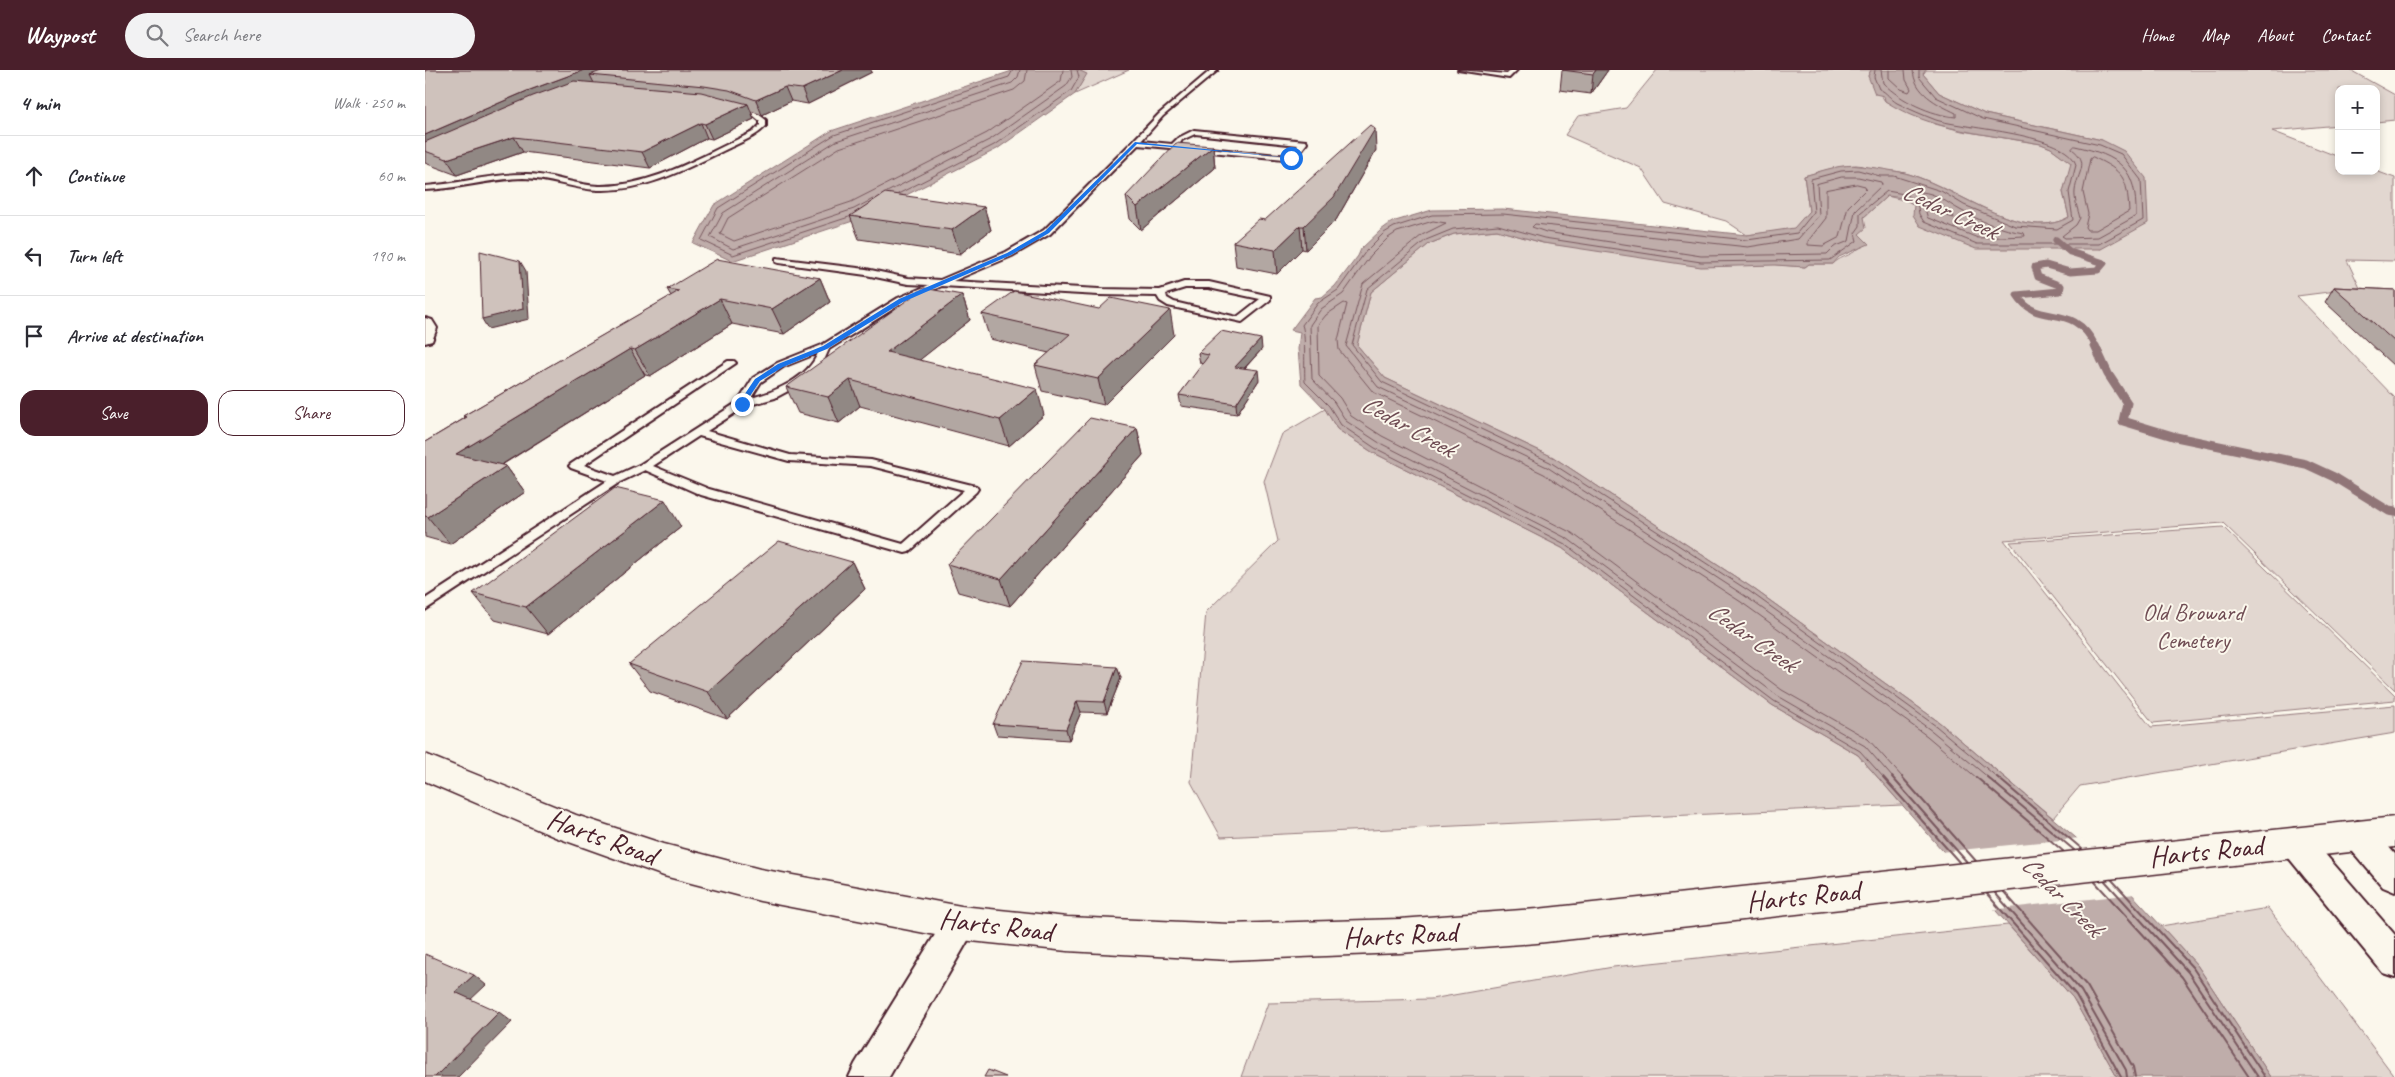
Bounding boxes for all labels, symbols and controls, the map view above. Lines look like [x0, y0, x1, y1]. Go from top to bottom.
search box [125, 13, 475, 58]
text: Waypost [25, 20, 95, 50]
icon: search [143, 21, 171, 49]
text: Search here [183, 23, 260, 47]
text: Home [2141, 24, 2174, 46]
text: Map [2202, 24, 2229, 46]
text: About [2257, 24, 2293, 46]
text: Contact [2321, 24, 2370, 46]
map controls [2335, 85, 2380, 175]
button: + [2335, 85, 2380, 130]
text: 4 min [20, 90, 60, 116]
text: Walk · 250 m [333, 93, 405, 113]
button: − [2335, 130, 2380, 175]
route start [1280, 147, 1303, 170]
icon: ahead [20, 162, 48, 190]
text: Continue [67, 164, 124, 188]
text: 60 m [378, 166, 405, 186]
water label: Cedar Creek [1897, 175, 2007, 249]
icon: left [20, 242, 48, 270]
text: Turn left [67, 244, 122, 268]
text: 190 m [371, 246, 405, 266]
icon: arrive [20, 322, 48, 350]
text: Arrive at destination [67, 324, 203, 348]
water label: Cedar Creek [1356, 387, 1464, 467]
button: Save [20, 390, 208, 436]
button: Share [218, 390, 405, 436]
route end [731, 393, 754, 416]
water label: Cedar Creek [1701, 595, 1807, 682]
park label: Old Broward Cemetery [2142, 597, 2247, 655]
street label: Harts Road [542, 800, 666, 875]
street label: Harts Road [2147, 826, 2269, 875]
water label: Cedar Creek [2015, 849, 2113, 947]
street label: Harts Road [1744, 871, 1866, 920]
street label: Harts Road [937, 900, 1059, 951]
street label: Harts Road [1342, 913, 1462, 956]

